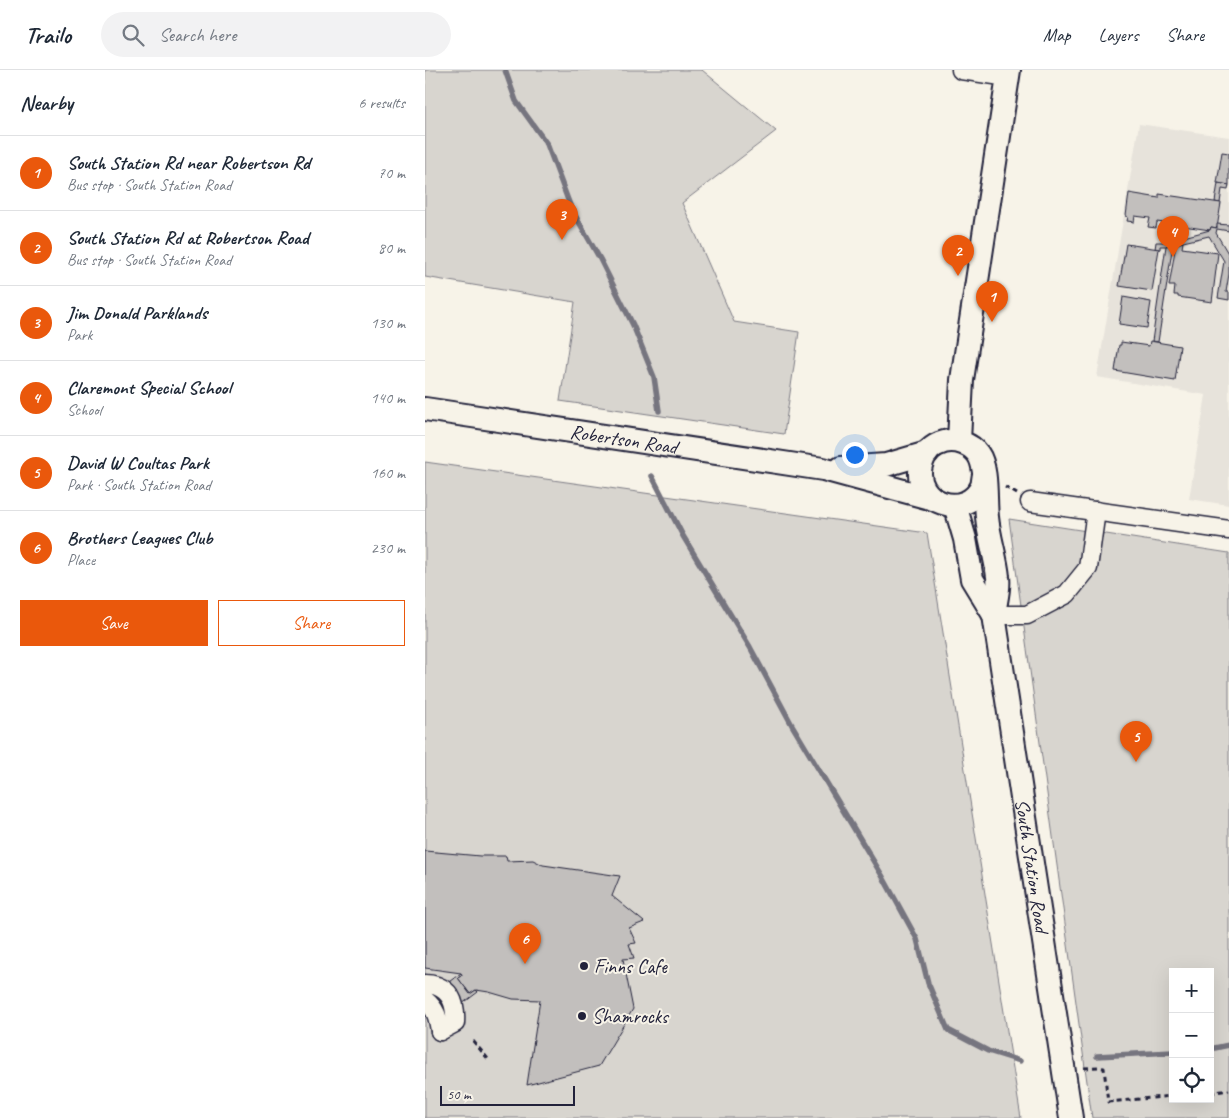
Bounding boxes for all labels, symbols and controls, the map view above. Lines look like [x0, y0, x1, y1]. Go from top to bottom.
search box [101, 12, 451, 57]
text: Trailo [25, 20, 71, 50]
icon: search [119, 21, 147, 49]
text: Search here [159, 23, 236, 47]
text: Map [1043, 24, 1071, 46]
text: Layers [1099, 24, 1138, 46]
text: Share [1166, 24, 1204, 46]
text: Nearby [20, 90, 73, 116]
text: 6 results [358, 93, 405, 113]
text: South Station Rd near Robertson Rd [67, 151, 310, 175]
text: 1 [32, 163, 40, 183]
text: 70 m [378, 163, 405, 183]
text: Bus stop · South Station Road [67, 175, 231, 195]
pin: 3 [546, 199, 578, 240]
pin: 4 [1157, 216, 1189, 257]
text: South Station Rd at Robertson Road [67, 226, 309, 250]
pin: 2 [942, 235, 974, 276]
text: 2 [32, 238, 40, 258]
text: 80 m [378, 238, 405, 258]
text: Bus stop · South Station Road [67, 250, 231, 270]
pin: 1 [976, 281, 1008, 322]
text: Jim Donald Parklands [67, 301, 207, 325]
text: 3 [32, 313, 40, 333]
text: 130 m [371, 313, 405, 333]
text: Park [67, 325, 92, 345]
text: Claremont Special School [67, 376, 231, 400]
text: 4 [32, 388, 40, 408]
text: 140 m [371, 388, 405, 408]
text: School [67, 400, 101, 420]
street label: Robertson Road [569, 419, 682, 460]
your location [842, 442, 868, 468]
text: David W Coultas Park [67, 451, 209, 475]
text: 5 [33, 463, 39, 483]
text: 160 m [371, 463, 405, 483]
text: Park · South Station Road [67, 475, 211, 495]
text: Brothers Leagues Club [67, 526, 213, 550]
text: 6 [32, 538, 40, 558]
text: 230 m [371, 538, 405, 558]
text: Place [67, 550, 95, 570]
button: Save [20, 600, 208, 646]
button: Share [218, 600, 405, 646]
pin: 5 [1120, 721, 1152, 762]
street label: South Station Road [1010, 797, 1055, 937]
pin: 6 [509, 923, 541, 964]
place label: Finns Cafe [594, 954, 668, 979]
marker: Finns Cafe [578, 960, 590, 972]
map controls [1169, 968, 1214, 1103]
button: + [1169, 968, 1214, 1013]
place label: Shamrocks [592, 1004, 670, 1029]
marker: Shamrocks [576, 1010, 588, 1022]
button: − [1169, 1013, 1214, 1058]
button: locate [1169, 1058, 1214, 1103]
scale bar [440, 1083, 575, 1106]
text: 50 m [447, 1086, 471, 1103]

